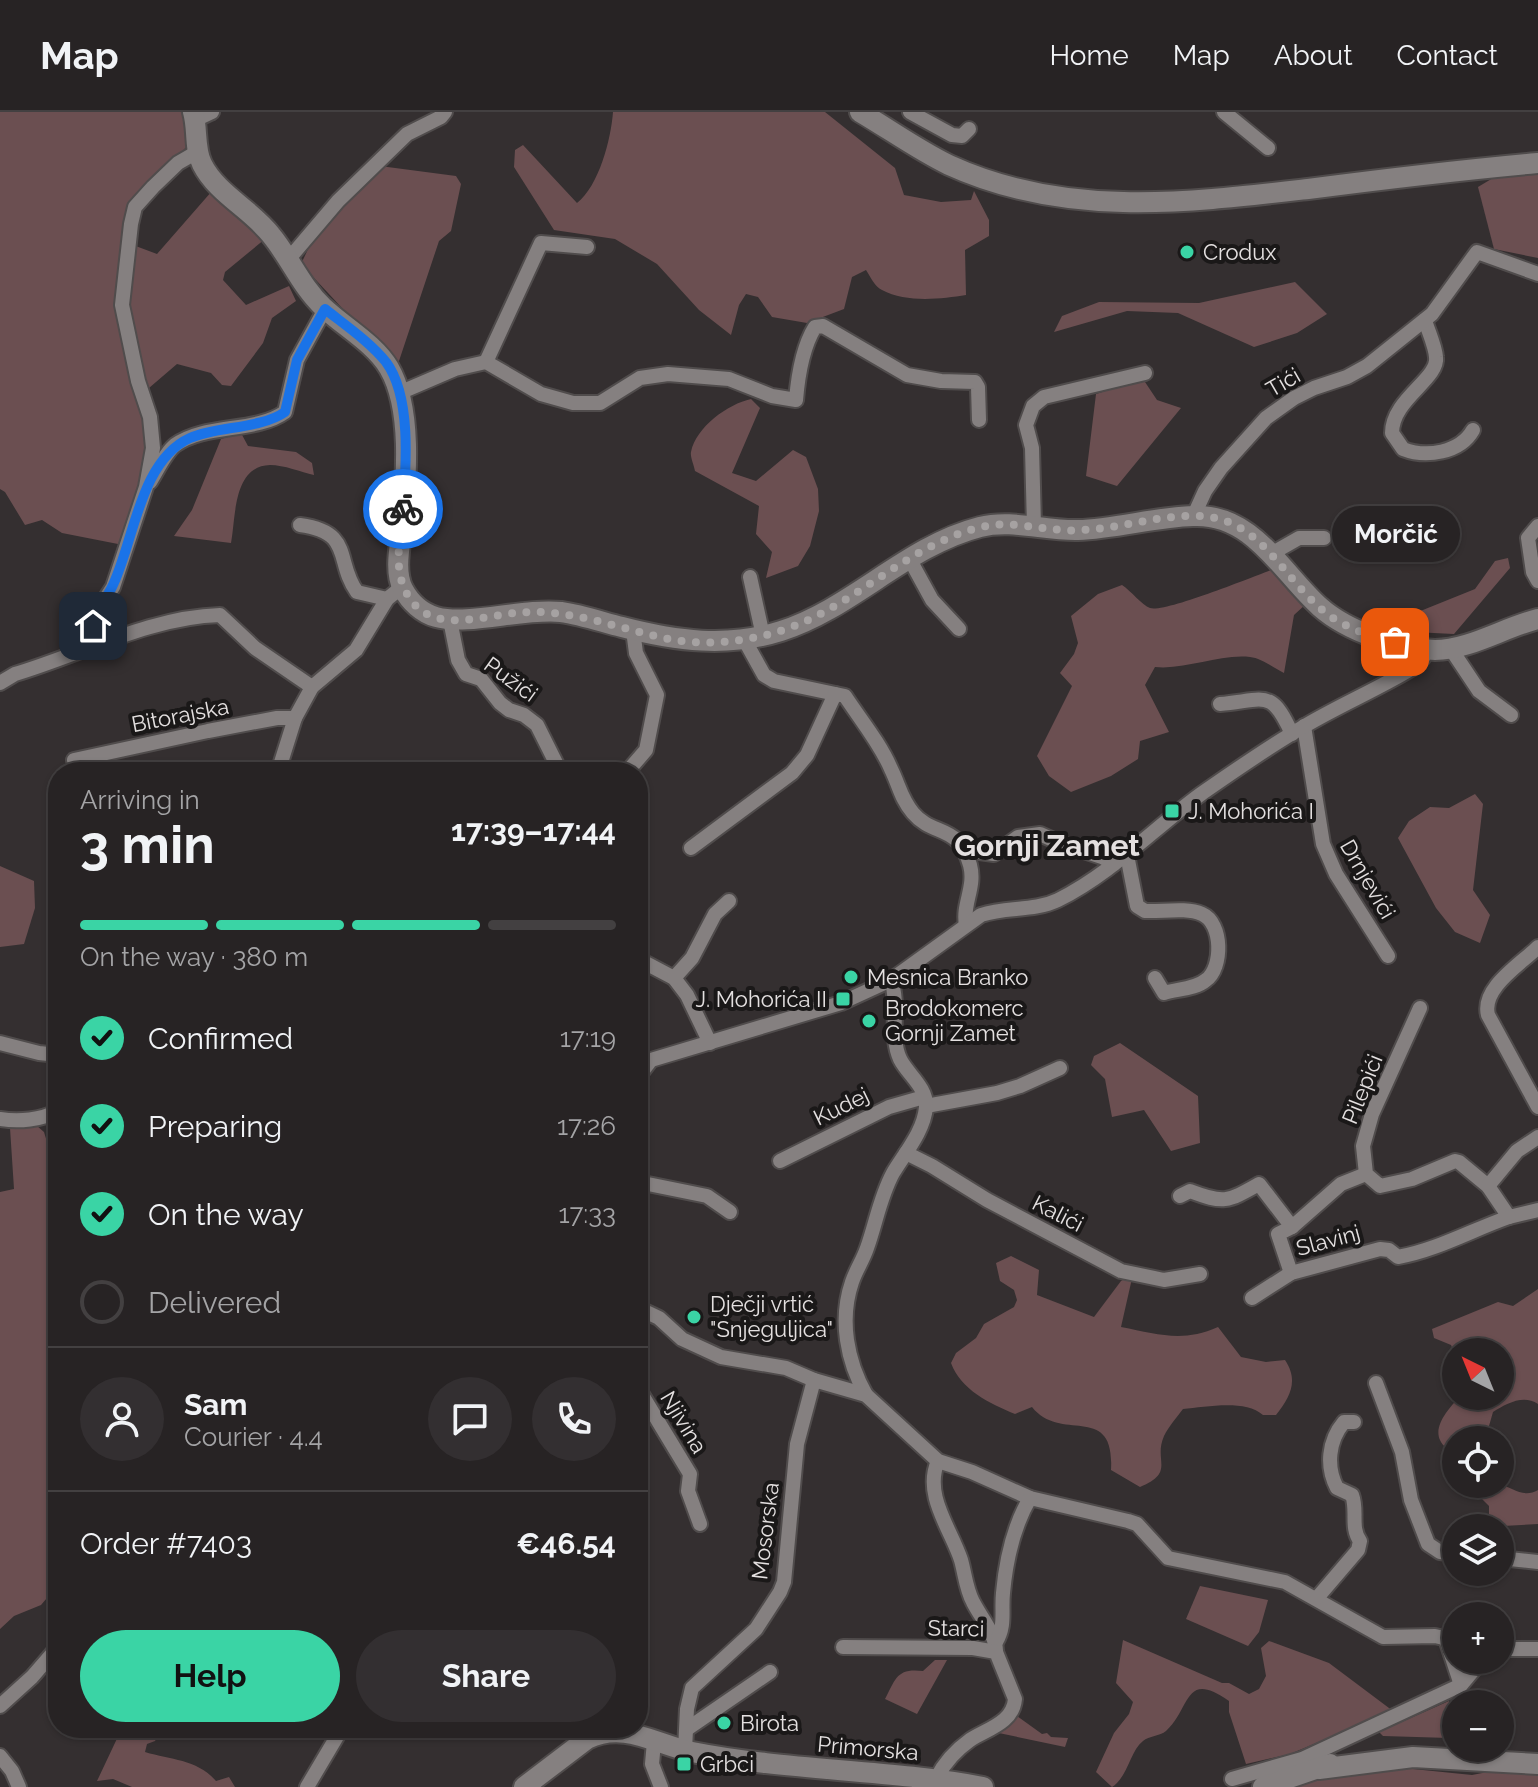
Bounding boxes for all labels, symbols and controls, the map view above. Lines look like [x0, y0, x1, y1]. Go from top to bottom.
text: Map [40, 33, 119, 78]
text: Home [1049, 39, 1129, 72]
text: Map [1173, 39, 1230, 72]
text: About [1274, 39, 1353, 72]
text: Contact [1397, 39, 1498, 72]
place label: Crodux [1203, 239, 1276, 265]
marker: Crodux [1178, 243, 1196, 261]
street label: Tići [1261, 362, 1305, 402]
courier [363, 469, 443, 549]
icon: bike [381, 487, 425, 531]
callout: Morčić [1331, 506, 1459, 562]
text: Morčić [1354, 519, 1438, 549]
pin [59, 592, 127, 660]
icon: home [71, 604, 115, 648]
pin [1361, 608, 1429, 676]
icon: bag [1373, 620, 1417, 664]
street label: Pužići [479, 651, 543, 707]
street label: Bitorajska [129, 693, 231, 737]
text: Arriving in [80, 785, 200, 815]
place label: J. Mohorića I [1188, 798, 1314, 824]
marker: J. Mohorića I [1163, 802, 1181, 820]
text: 17:39–17:44 [451, 813, 616, 848]
text: 3 min [80, 814, 215, 875]
district label: Gornji Zamet [954, 828, 1140, 863]
street label: Drnjevići [1335, 835, 1401, 923]
text: On the way · 380 m [80, 942, 308, 972]
place label: Mesnica Branko [867, 964, 1028, 990]
marker: Mesnica Branko [842, 968, 860, 986]
place label: J. Mohorića II [696, 986, 827, 1012]
marker: J. Mohorića II [834, 990, 852, 1008]
place label: Brodokomerc Gornji Zamet [885, 995, 1024, 1046]
marker: Brodokomerc Gornji Zamet [860, 1012, 878, 1030]
icon: check [80, 1016, 124, 1060]
text: Confirmed [148, 1021, 293, 1056]
text: 17:19 [560, 1023, 616, 1053]
street label: Pilepići [1336, 1050, 1388, 1128]
street label: Kudej [809, 1082, 873, 1130]
icon: check [80, 1104, 124, 1148]
text: Preparing [148, 1109, 282, 1144]
text: 17:26 [557, 1111, 616, 1141]
street label: Kalići [1028, 1189, 1088, 1237]
icon: check [80, 1192, 124, 1236]
text: On the way [148, 1197, 304, 1232]
text: 17:33 [558, 1199, 616, 1229]
street label: Slavinj [1293, 1219, 1363, 1261]
text: Delivered [148, 1285, 281, 1320]
place label: Dječji vrtić "Snjeguljica" [710, 1291, 833, 1342]
marker: Dječji vrtić "Snjeguljica" [685, 1308, 703, 1326]
north arrow [1442, 1338, 1514, 1410]
map controls [1442, 1338, 1514, 1762]
button: person [80, 1377, 164, 1461]
button: chat [428, 1377, 512, 1461]
button: phone [532, 1377, 616, 1461]
street label: Njivina [655, 1386, 713, 1458]
text: Sam [184, 1387, 247, 1422]
text: Courier · 4.4 [184, 1422, 323, 1452]
button: locate [1442, 1426, 1514, 1498]
street label: Mosorska [746, 1481, 784, 1581]
button: layers [1442, 1514, 1514, 1586]
text: Order #7403 [80, 1526, 252, 1561]
text: €46.54 [516, 1526, 616, 1561]
button: + [1442, 1602, 1514, 1674]
street label: Starci [927, 1615, 985, 1641]
button: Help [80, 1630, 340, 1722]
button: Share [356, 1630, 616, 1722]
button: − [1442, 1690, 1514, 1762]
place label: Birota [740, 1710, 799, 1736]
marker: Birota [715, 1714, 733, 1732]
street label: Primorska [816, 1731, 920, 1765]
place label: Grbci [700, 1751, 754, 1777]
marker: Grbci [675, 1755, 693, 1773]

